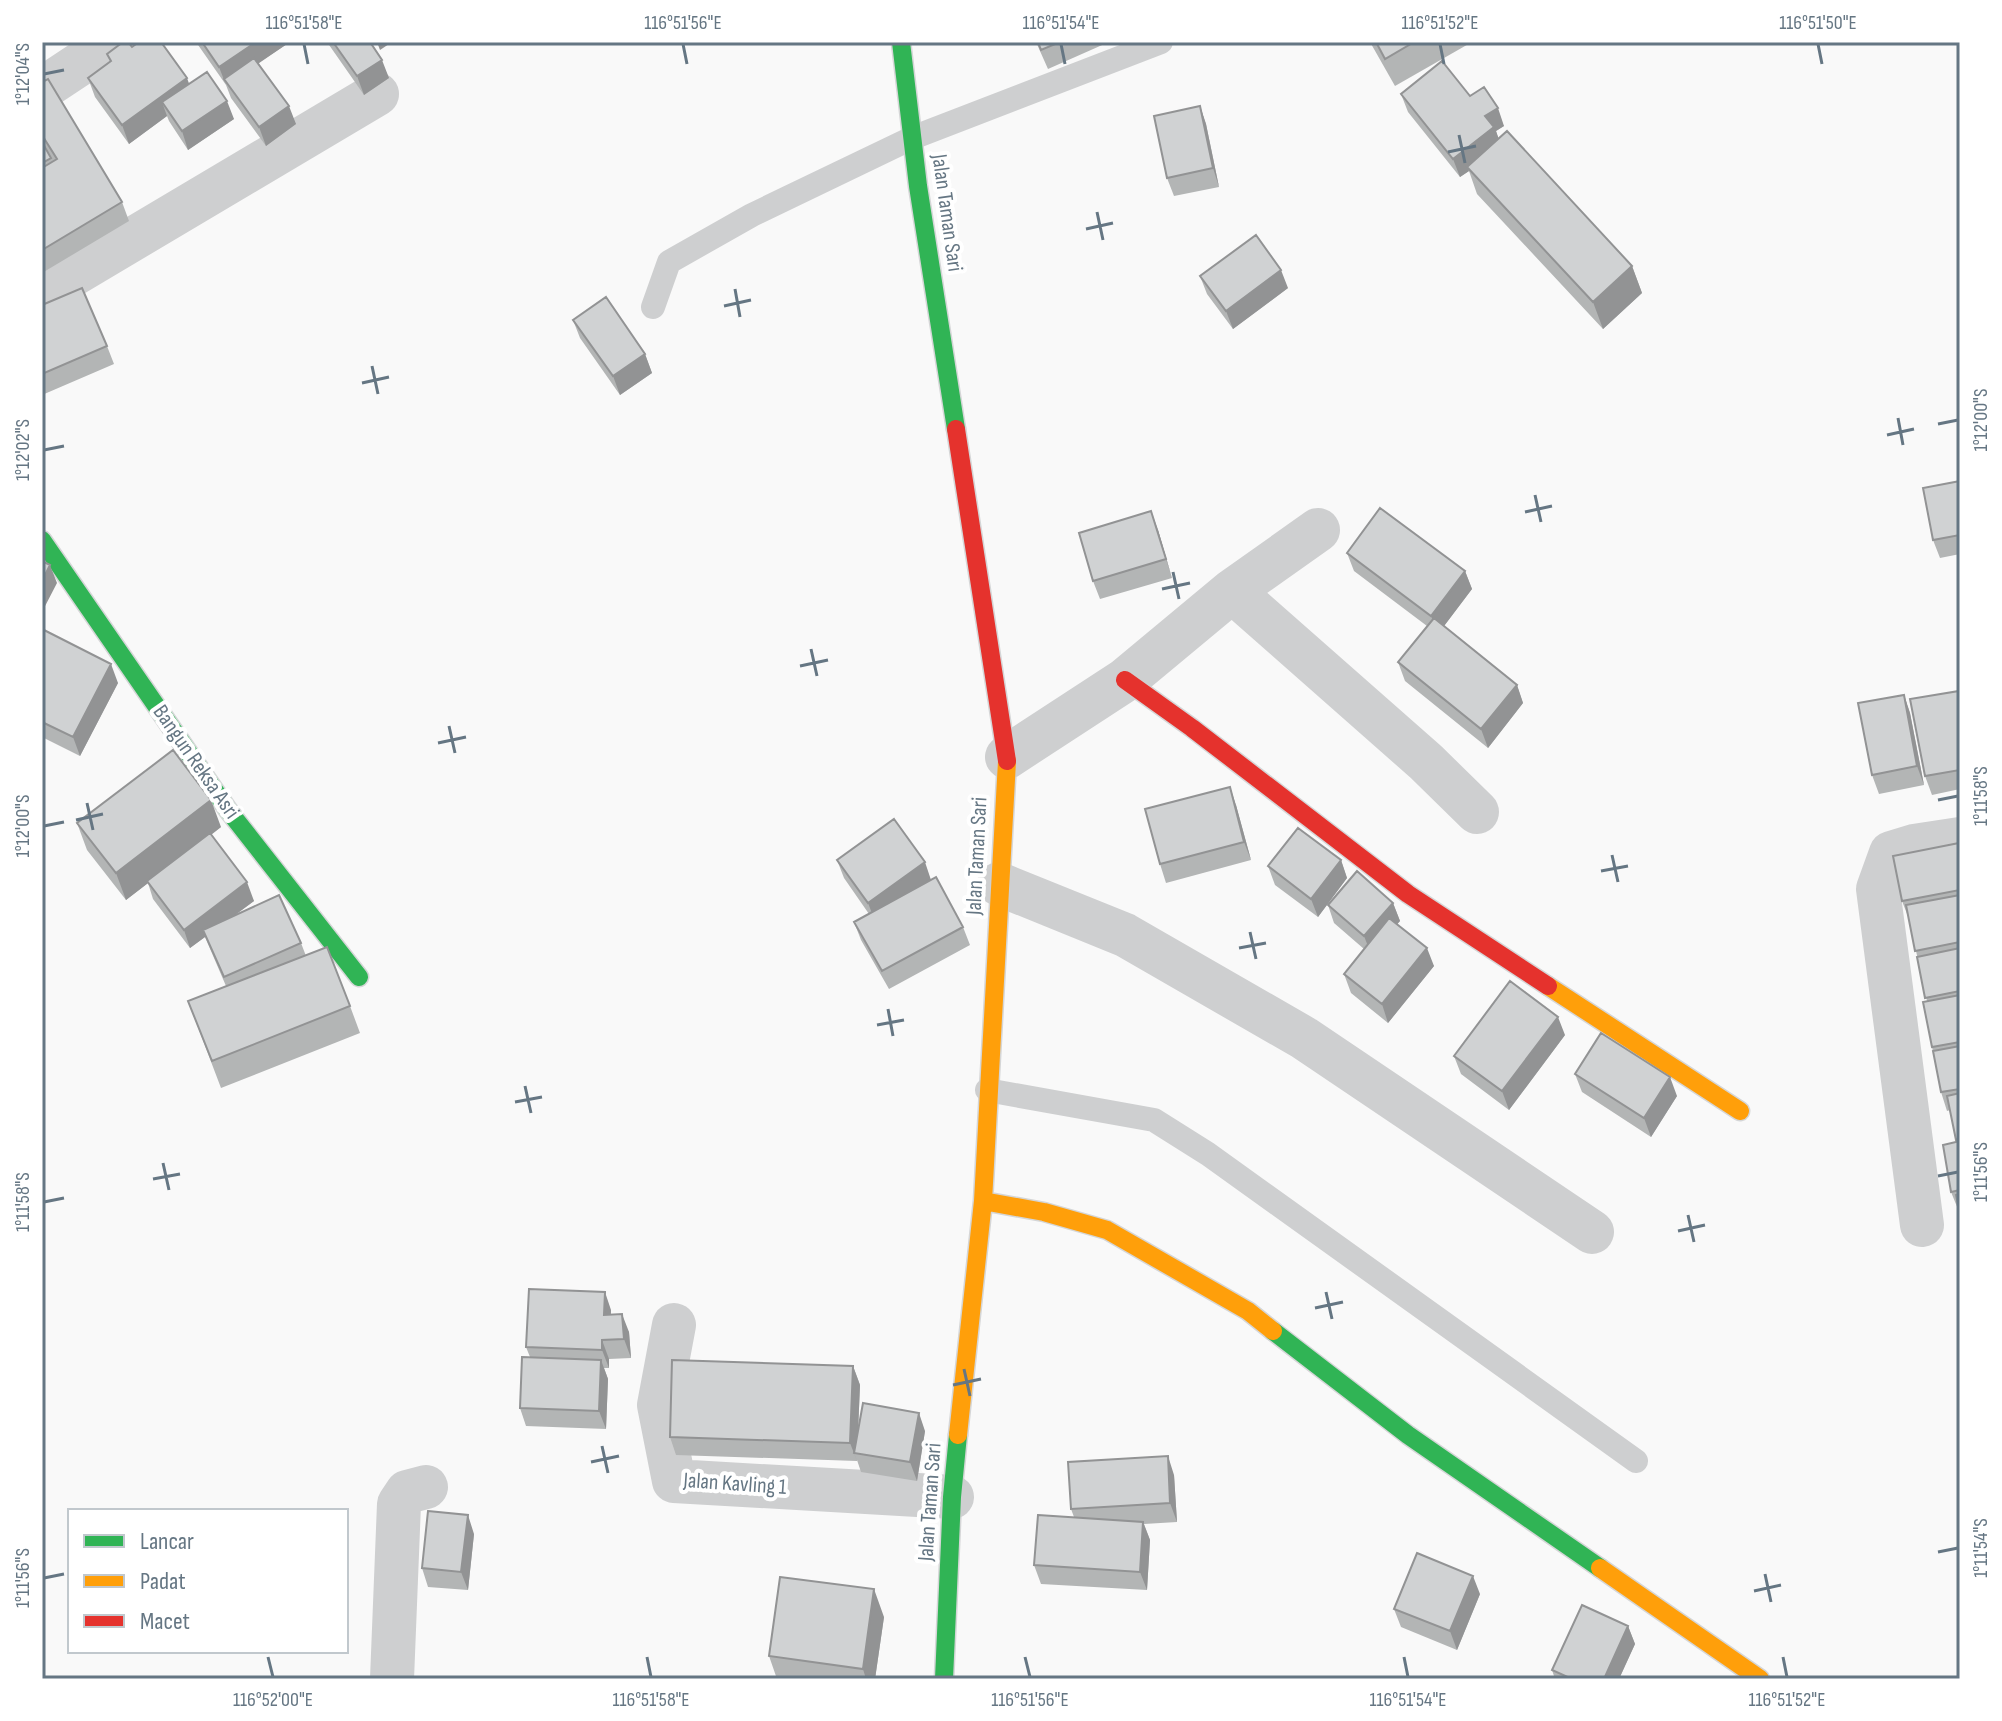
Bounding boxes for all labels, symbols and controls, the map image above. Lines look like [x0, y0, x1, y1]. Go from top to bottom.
text: 116°51'58"E [265, 11, 343, 35]
text: 116°51'56"E [644, 11, 722, 35]
text: 116°51'54"E [1023, 11, 1099, 35]
text: 116°51'52"E [1402, 11, 1478, 35]
text: 116°51'50"E [1779, 11, 1857, 35]
text: 1°12'04"S [11, 43, 35, 105]
street label: Jalan Taman Sari [925, 152, 969, 273]
text: 1°12'00"S [1969, 389, 1993, 451]
text: 1°12'02"S [11, 419, 35, 481]
street label: Bangun Reksa Asri [147, 700, 245, 824]
text: 1°11'58"S [1969, 766, 1993, 826]
text: 1°12'00"S [11, 795, 35, 857]
street label: Jalan Taman Sari [960, 796, 994, 917]
text: 1°11'56"S [1969, 1142, 1993, 1202]
text: 1°11'58"S [11, 1172, 35, 1232]
street label: Jalan Taman Sari [912, 1442, 948, 1563]
street label: Jalan Kavling 1 [682, 1467, 788, 1501]
legend [68, 1509, 348, 1653]
text: 1°11'54"S [1969, 1518, 1993, 1578]
text: Lancar [140, 1527, 194, 1556]
text: 1°11'56"S [11, 1548, 35, 1608]
text: Padat [140, 1567, 186, 1596]
text: Macet [140, 1607, 190, 1636]
text: 116°52'00"E [233, 1688, 313, 1712]
text: 116°51'58"E [612, 1688, 690, 1712]
text: 116°51'56"E [991, 1688, 1069, 1712]
text: 116°51'54"E [1370, 1688, 1446, 1712]
text: 116°51'52"E [1749, 1688, 1825, 1712]

